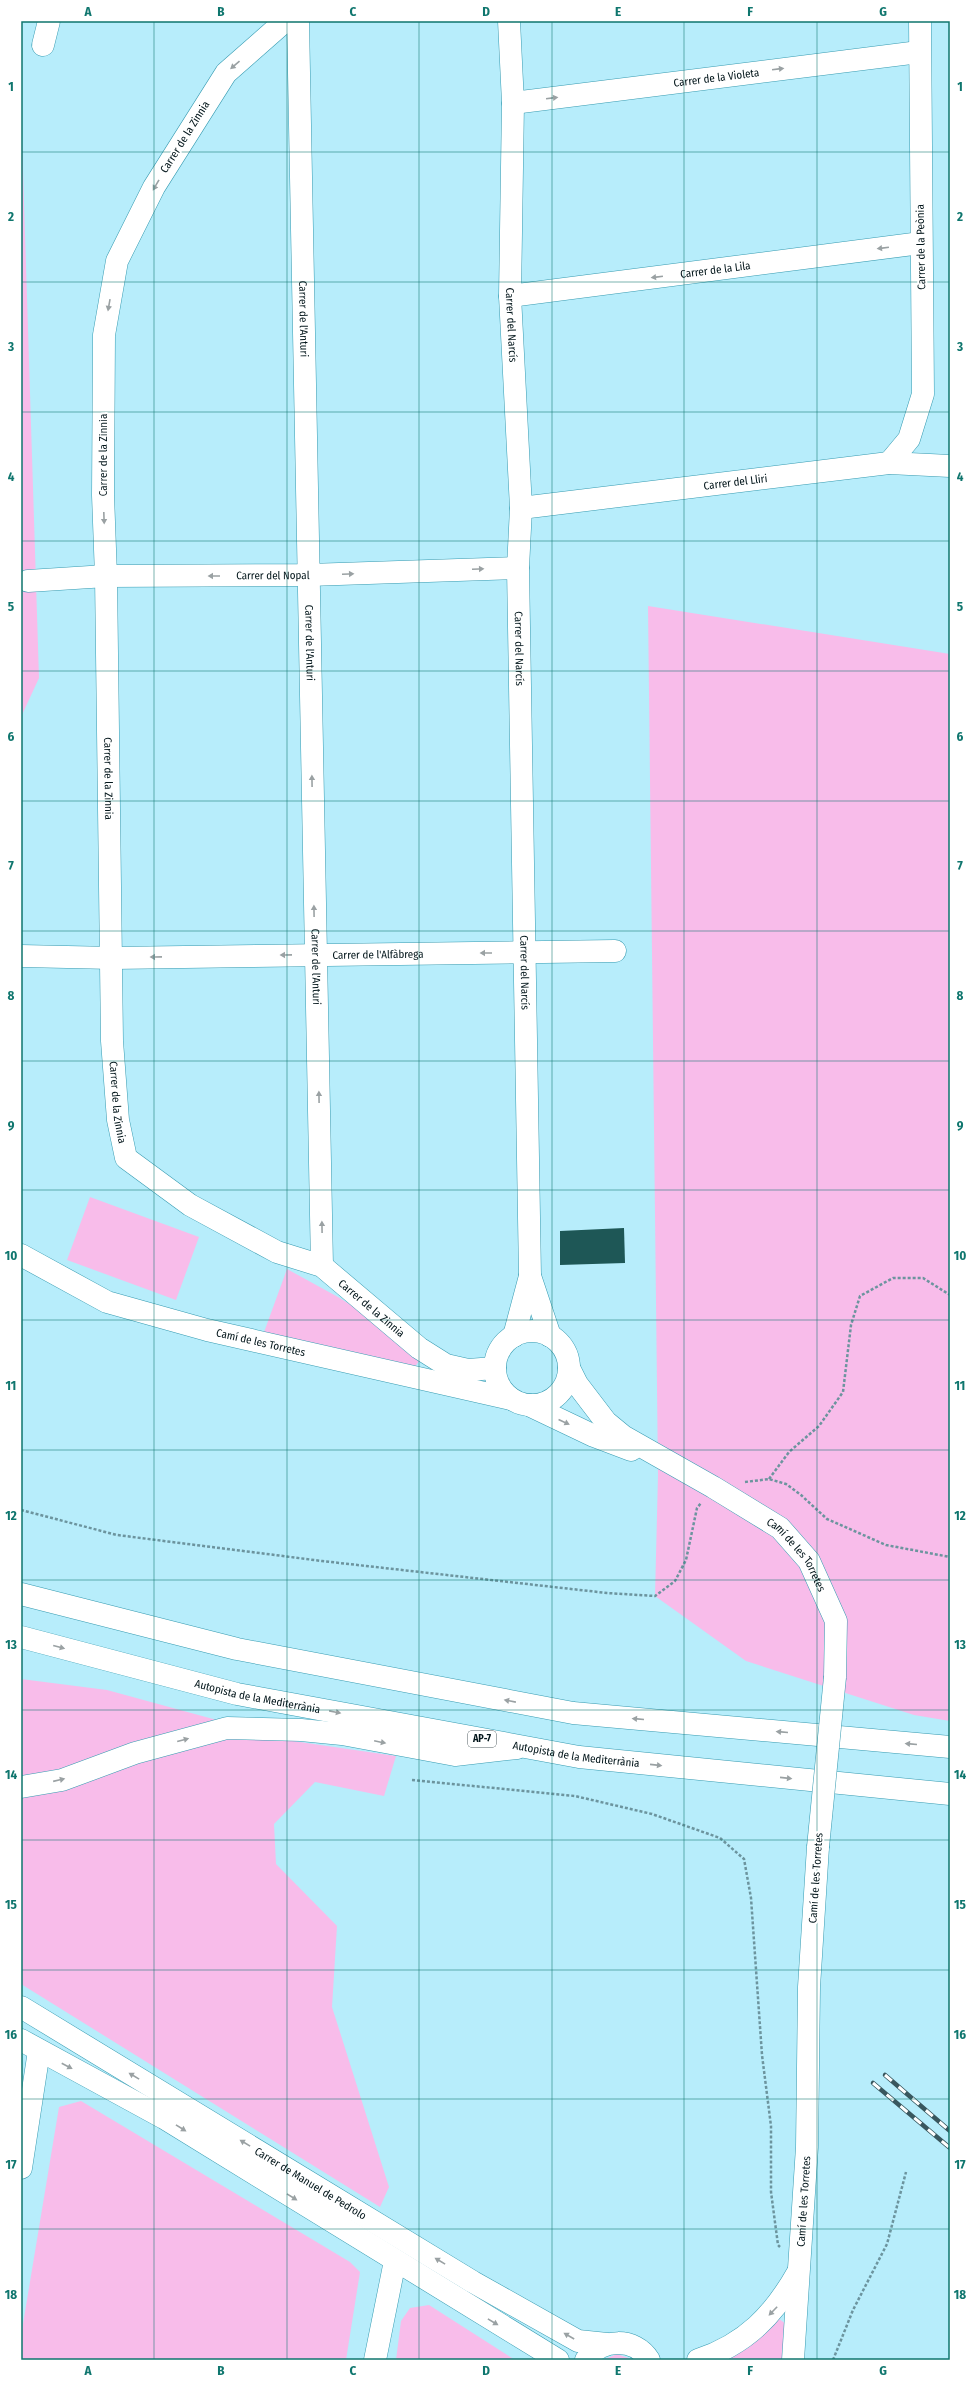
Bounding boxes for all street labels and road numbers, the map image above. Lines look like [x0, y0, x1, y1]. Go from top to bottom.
street label: Carrer de la Violeta [673, 66, 760, 89]
street label: Carrer de la Zinnia [158, 99, 212, 175]
street label: Carrer de la Peònia [914, 204, 928, 290]
street label: Carrer de la Lila [679, 259, 751, 281]
street label: Carrer de l'Anturi [297, 281, 311, 357]
street label: Carrer del Narcís [503, 287, 520, 363]
street label: Carrer de la Zinnia [97, 414, 110, 496]
street label: Carrer del Lliri [703, 471, 768, 492]
street label: Carrer del Nopal [236, 568, 310, 582]
street label: Carrer de l'Anturi [303, 605, 317, 681]
street label: Carrer del Narcís [512, 611, 527, 686]
street label: Carrer de la Zinnia [102, 737, 116, 820]
street label: Carrer de l'Anturi [309, 929, 323, 1005]
street label: Carrer del Narcís [518, 935, 532, 1010]
street label: Carrer de l'Alfàbrega [332, 947, 424, 961]
street label: Carrer de la Zinnia [107, 1061, 129, 1145]
street label: Carrer de la Zinnia [336, 1276, 407, 1340]
street label: Camí de les Torretes [215, 1326, 307, 1359]
street label: Camí de les Torretes [765, 1515, 829, 1594]
street label: Autopista de la Mediterrània [193, 1677, 321, 1716]
road number: AP-7 [468, 1731, 496, 1747]
street label: Autopista de la Mediterrània [512, 1738, 640, 1770]
street label: Camí de les Torretes [806, 1832, 826, 1924]
street label: Carrer de Manuel de Pedrolo [252, 2144, 369, 2222]
street label: Camí de les Torretes [794, 2155, 813, 2247]

